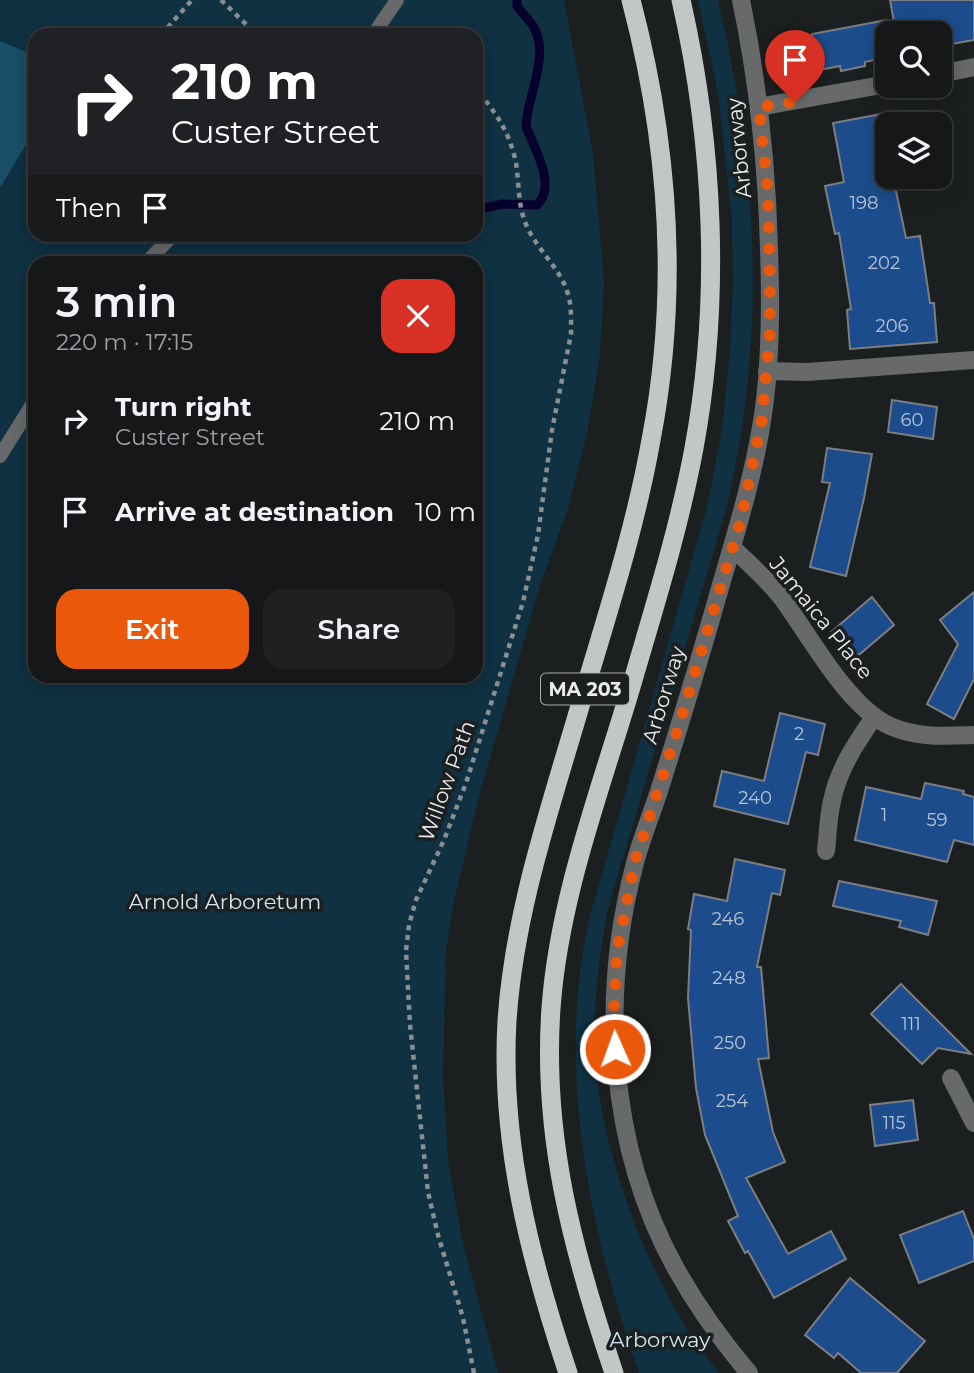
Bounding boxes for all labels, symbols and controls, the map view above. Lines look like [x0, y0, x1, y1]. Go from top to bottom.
map controls [875, 21, 952, 189]
button: search [875, 21, 952, 98]
pin [765, 30, 825, 102]
icon: arrive [776, 41, 814, 79]
text: 210 m [171, 52, 318, 111]
icon: right [56, 56, 147, 147]
street label: Arborway [721, 96, 756, 200]
text: Custer Street [171, 112, 380, 151]
button: layers [875, 112, 952, 189]
icon: arrive [136, 189, 174, 227]
text: Then [56, 192, 122, 224]
house number: 198 [850, 192, 878, 214]
house number: 202 [868, 252, 900, 274]
text: 3 min [56, 276, 177, 328]
button: close [381, 279, 455, 353]
house number: 206 [875, 315, 909, 337]
text: 220 m · 17:15 [56, 328, 193, 356]
text: Turn right [115, 391, 251, 423]
icon: right [56, 402, 94, 440]
text: 210 m [379, 405, 455, 437]
house number: 60 [901, 409, 923, 431]
text: Custer Street [115, 423, 265, 451]
icon: arrive [56, 493, 94, 531]
text: Arrive at destination [115, 496, 394, 528]
text: 10 m [415, 496, 476, 528]
street label: Jamaica Place [764, 551, 878, 684]
button: Exit [56, 589, 249, 669]
button: Share [263, 589, 455, 669]
street label: Arborway [637, 642, 690, 747]
road number: MA 203 [541, 674, 629, 704]
street label: Willow Path [413, 717, 480, 845]
house number: 2 [794, 723, 804, 745]
house number: 240 [738, 787, 772, 809]
house number: 1 [881, 804, 887, 826]
house number: 59 [926, 809, 948, 831]
park label: Arnold Arboretum [129, 889, 321, 914]
house number: 246 [712, 908, 744, 930]
house number: 248 [712, 967, 746, 989]
position arrow [578, 1012, 652, 1086]
house number: 111 [901, 1013, 921, 1035]
house number: 250 [714, 1032, 746, 1054]
house number: 254 [716, 1090, 748, 1112]
house number: 115 [882, 1112, 906, 1134]
park label: Arborway [610, 1327, 711, 1352]

